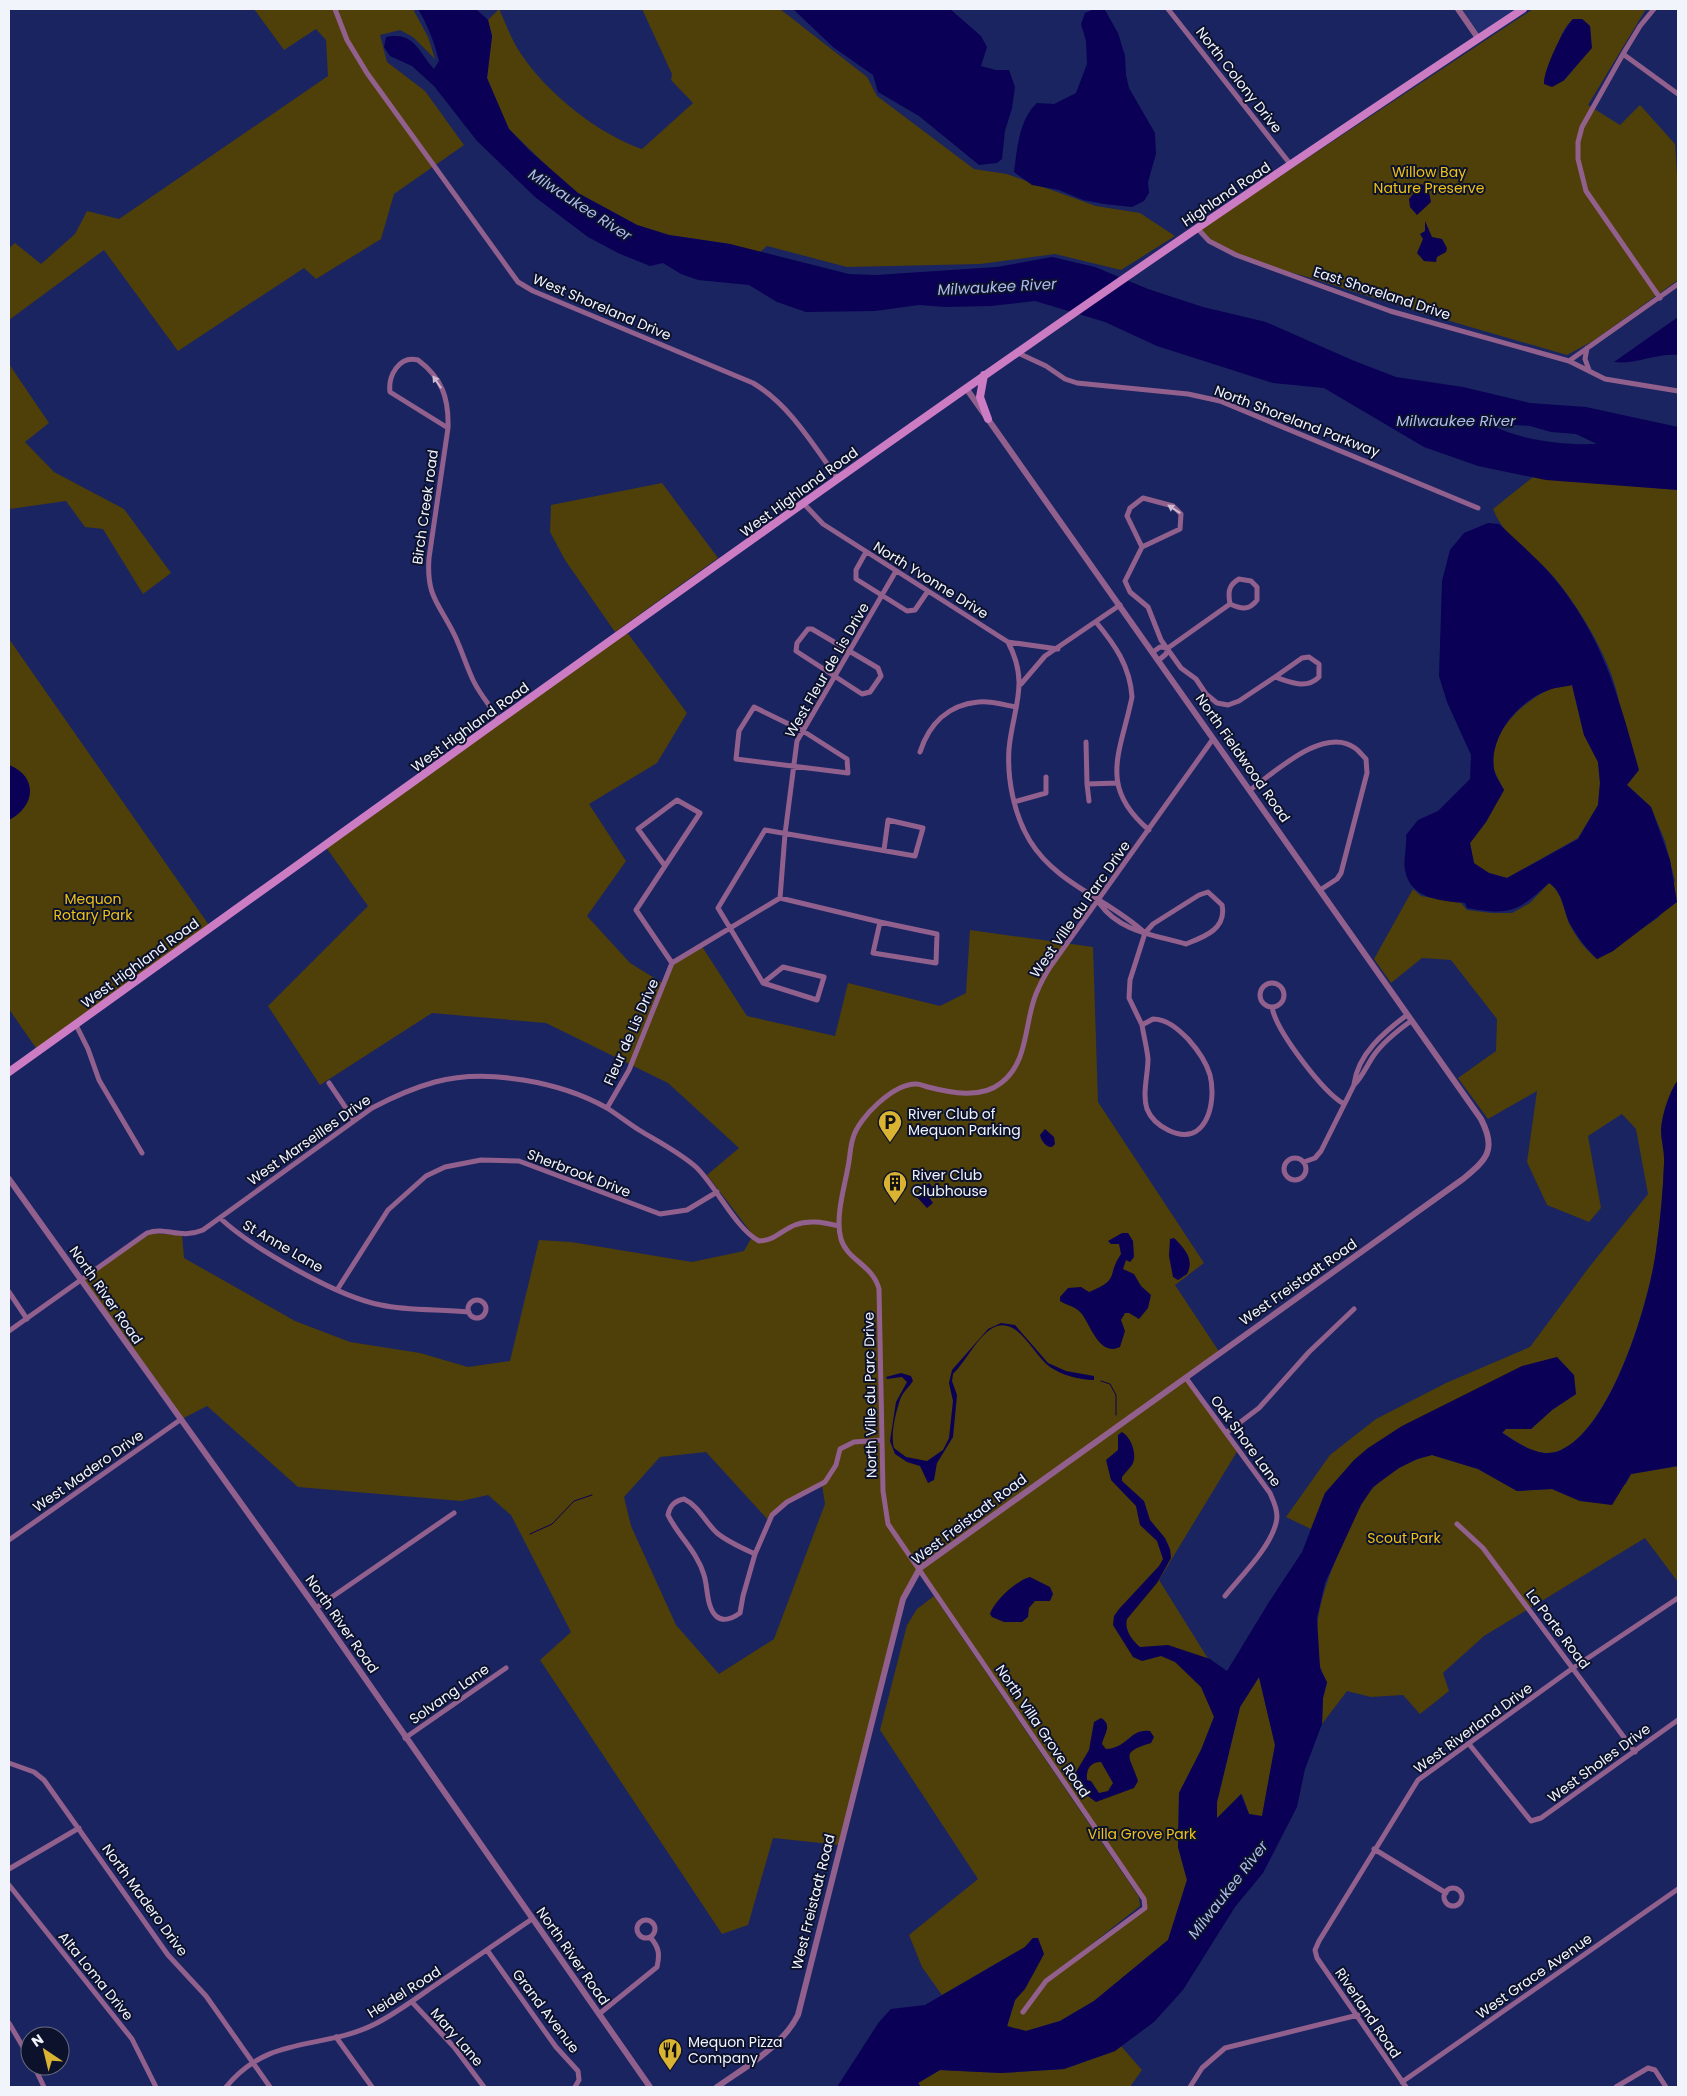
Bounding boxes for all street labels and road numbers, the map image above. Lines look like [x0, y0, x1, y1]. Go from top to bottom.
street label: North Colony Drive [1191, 23, 1287, 137]
street label: Highland Road [1178, 157, 1274, 231]
street label: East Shoreland Drive [1311, 261, 1453, 325]
street label: West Shoreland Drive [530, 269, 675, 345]
street label: North Shoreland Parkway [1211, 380, 1383, 462]
street label: West Highland Road [736, 442, 862, 542]
street label: Birch Creek road [407, 448, 443, 566]
street label: North Yvonne Drive [870, 536, 993, 624]
street label: West Fleur de Lis Drive [780, 598, 874, 741]
street label: West Highland Road [407, 677, 533, 777]
street label: North Fieldwood Road [1191, 690, 1295, 826]
street label: West Ville du Parc Drive [1025, 836, 1135, 981]
street label: West Highland Road [77, 913, 203, 1013]
street label: Fleur de Lis Drive [599, 975, 664, 1088]
street label: West Marseilles Drive [243, 1090, 375, 1190]
street label: Sherbrook Drive [524, 1144, 634, 1202]
street label: St Anne Lane [239, 1215, 327, 1277]
street label: West Freistadt Road [1235, 1234, 1361, 1330]
street label: North River Road [65, 1242, 147, 1348]
street label: North Ville du Parc Drive [859, 1311, 881, 1478]
street label: Oak Shore Lane [1206, 1391, 1286, 1491]
street label: West Madero Drive [29, 1425, 148, 1517]
street label: West Freistadt Road [907, 1469, 1031, 1569]
street label: North River Road [301, 1571, 383, 1677]
street label: La Porte Road [1521, 1585, 1595, 1673]
street label: Solvang Lane [405, 1659, 493, 1729]
street label: North Villa Grove Road [991, 1661, 1095, 1801]
street label: West Riverland Drive [1410, 1678, 1537, 1778]
street label: West Sholes Drive [1543, 1719, 1655, 1807]
street label: West Freistadt Road [786, 1832, 840, 1972]
street label: North Madero Drive [97, 1840, 193, 1961]
street label: North River Road [532, 1903, 614, 2009]
street label: Alta Loma Drive [54, 1927, 138, 2025]
street label: West Grace Avenue [1472, 1928, 1596, 2024]
street label: Heidel Road [363, 1961, 445, 2023]
street label: Riverland Road [1330, 1964, 1406, 2062]
street label: Grand Avenue [508, 1965, 584, 2057]
street label: Mary Lane [426, 2003, 488, 2071]

